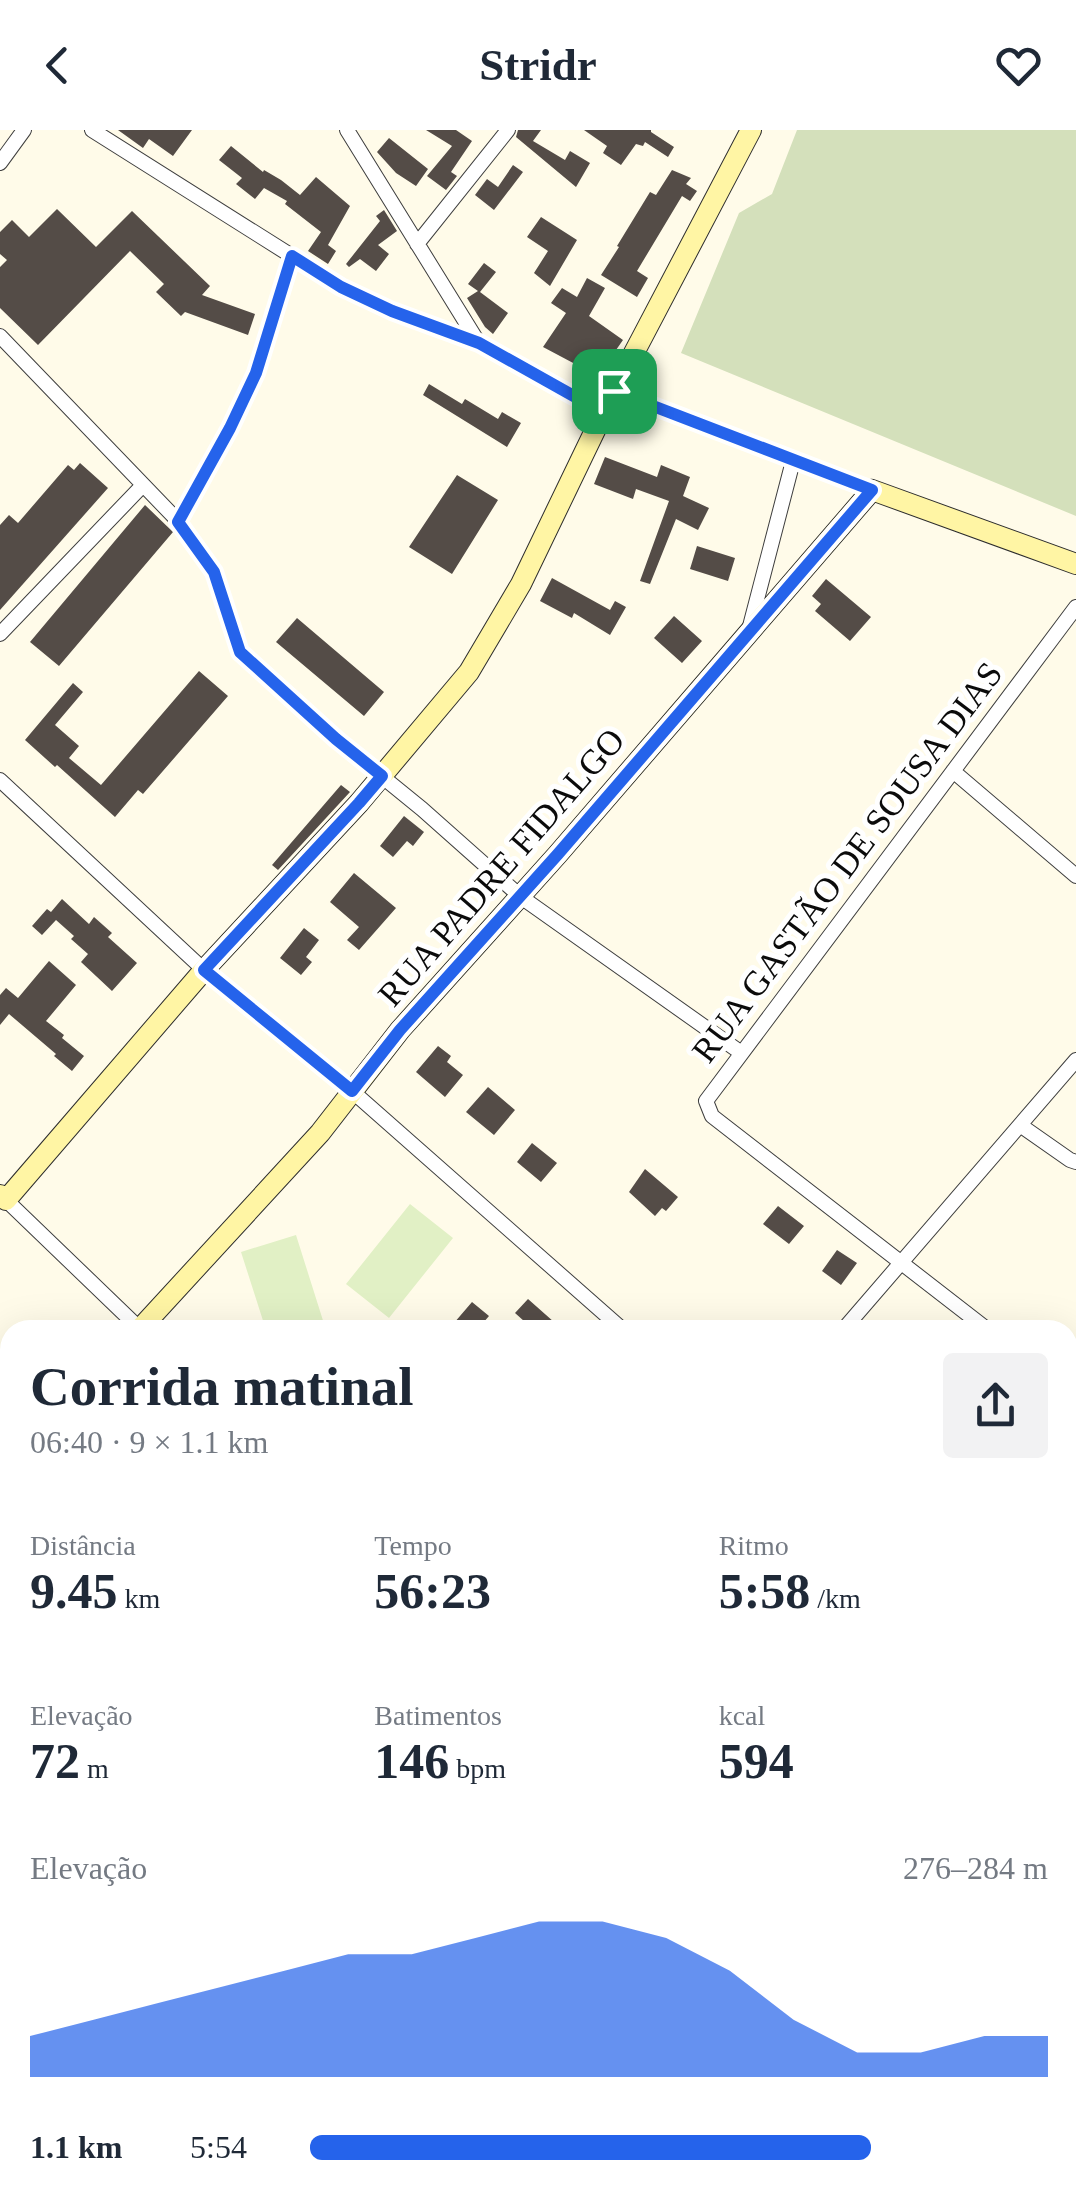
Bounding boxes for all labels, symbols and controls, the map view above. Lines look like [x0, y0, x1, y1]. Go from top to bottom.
icon: back [30, 38, 85, 93]
icon: heart [991, 38, 1046, 93]
text: Stridr [479, 40, 597, 90]
pin [572, 349, 657, 434]
icon: arrive [587, 364, 642, 419]
street label: RUA GASTÃO DE SOUSA DIAS [684, 655, 1010, 1070]
street label: RUA PADRE FIDALGO [370, 721, 632, 1014]
button: share [943, 1353, 1048, 1458]
text: Corrida matinal [30, 1356, 413, 1417]
text: 06:40 · 9 × 1.1 km [30, 1424, 268, 1460]
text: Distância [30, 1530, 136, 1561]
text: Tempo [374, 1530, 452, 1561]
text: Ritmo [719, 1530, 789, 1561]
text: 9.45 [30, 1563, 118, 1619]
text: 56:23 [374, 1563, 491, 1619]
text: 5:58 [719, 1563, 810, 1619]
text: km [118, 1583, 160, 1614]
text: /km [810, 1583, 861, 1614]
text: Elevação [30, 1700, 133, 1731]
text: Batimentos [374, 1700, 502, 1731]
text: kcal [719, 1700, 765, 1731]
text: 72 [30, 1733, 80, 1789]
text: 146 [374, 1733, 449, 1789]
text: 594 [719, 1733, 794, 1789]
text: m [80, 1753, 109, 1784]
text: bpm [449, 1753, 506, 1784]
text: Elevação [30, 1850, 147, 1886]
text: 276–284 m [903, 1850, 1048, 1886]
text: 1.1 km [30, 2129, 122, 2165]
text: 5:54 [190, 2129, 247, 2165]

